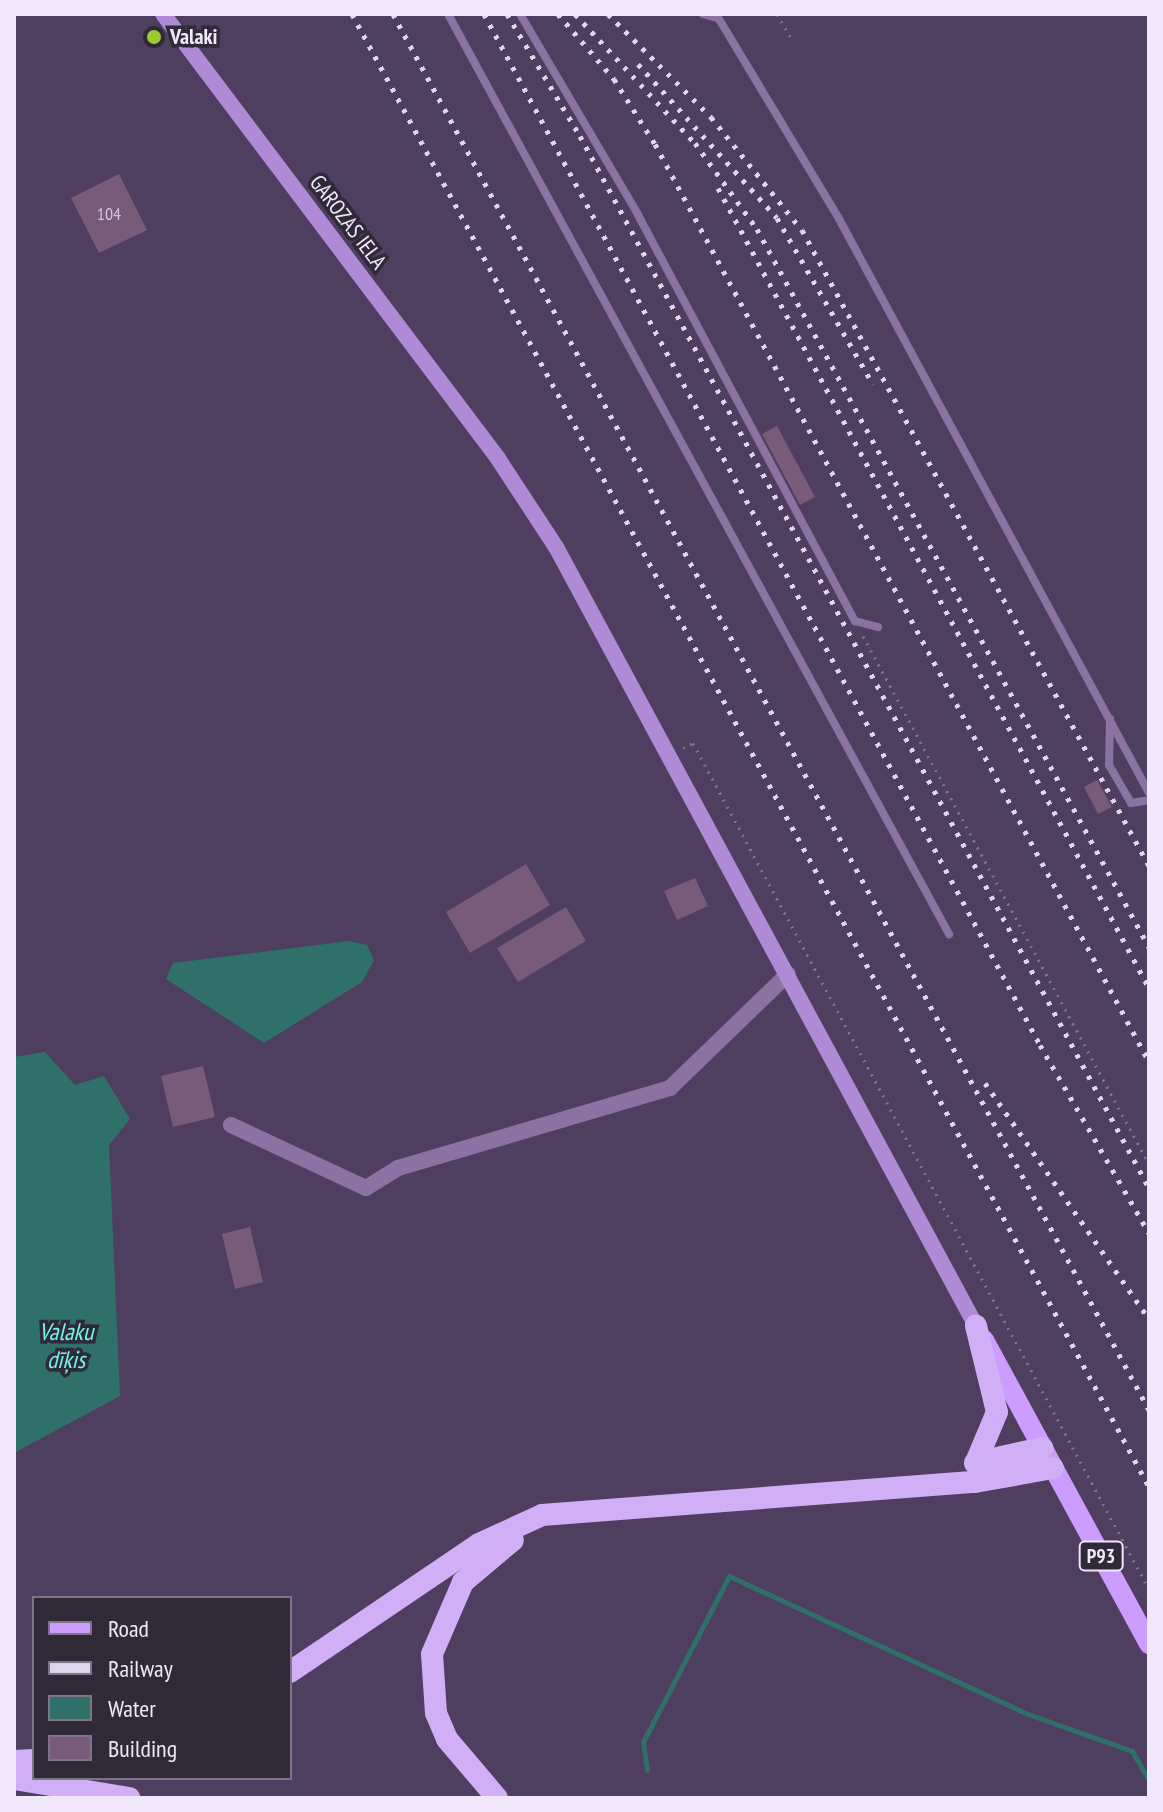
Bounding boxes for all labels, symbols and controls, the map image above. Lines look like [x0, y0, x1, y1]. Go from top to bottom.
place label: Valaki [170, 24, 218, 50]
marker: Valaki [145, 28, 163, 46]
street label: GAROZAS IELA [304, 170, 392, 274]
house number: 104 [97, 203, 121, 225]
water label: Valaku dīķis [39, 1318, 93, 1374]
road number: P93 [1077, 1540, 1125, 1572]
legend [32, 1596, 292, 1780]
text: Road [108, 1613, 149, 1644]
text: Railway [108, 1653, 173, 1684]
text: Water [108, 1693, 156, 1724]
text: Building [108, 1733, 177, 1764]

